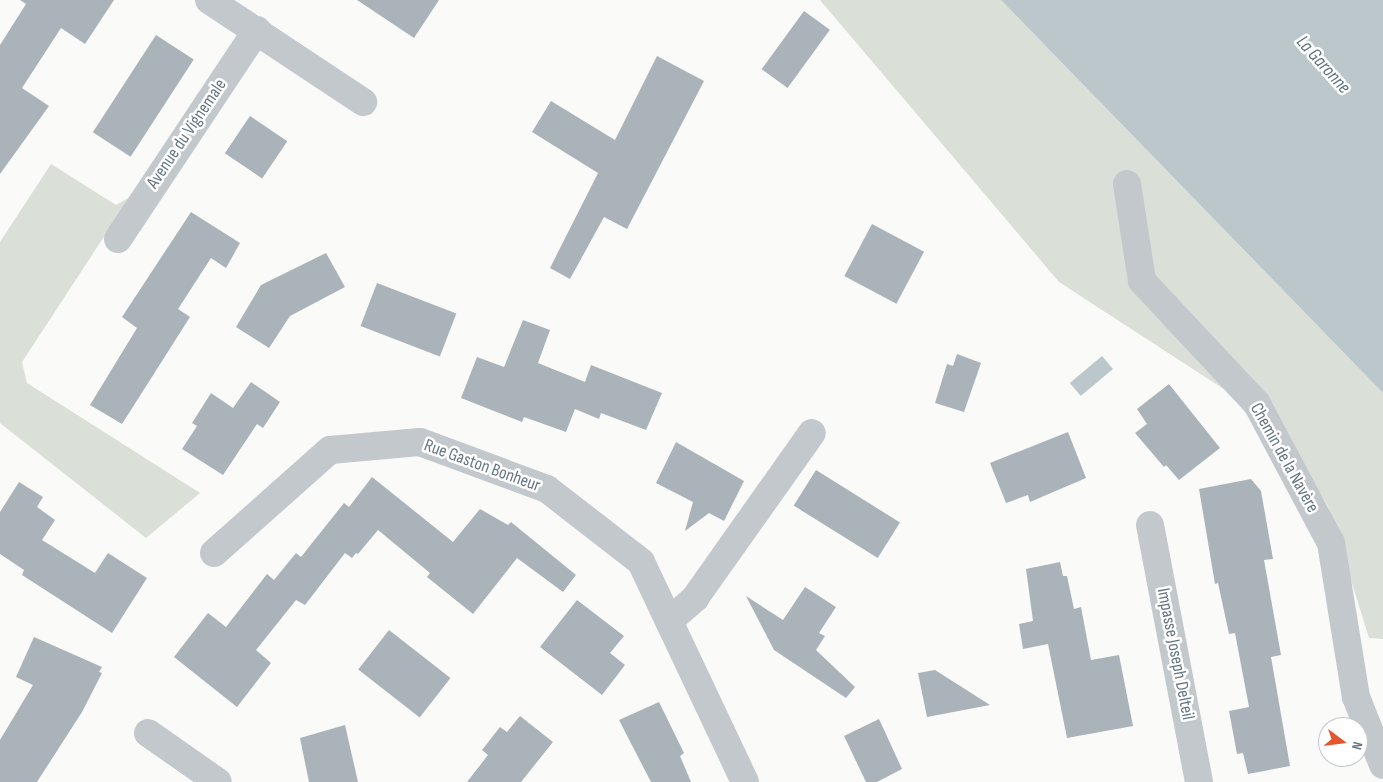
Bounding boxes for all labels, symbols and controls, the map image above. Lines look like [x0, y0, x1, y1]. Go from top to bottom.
water label: La Garonne [1291, 31, 1355, 99]
street label: Avenue du Vignemale [142, 75, 232, 193]
street label: Chemin de la Navère [1245, 399, 1323, 517]
street label: Rue Gaston Bonheur [421, 435, 543, 497]
street label: Impasse Joseph Delteil [1152, 586, 1198, 722]
north arrow [1318, 717, 1368, 767]
text: N [1348, 740, 1366, 752]

